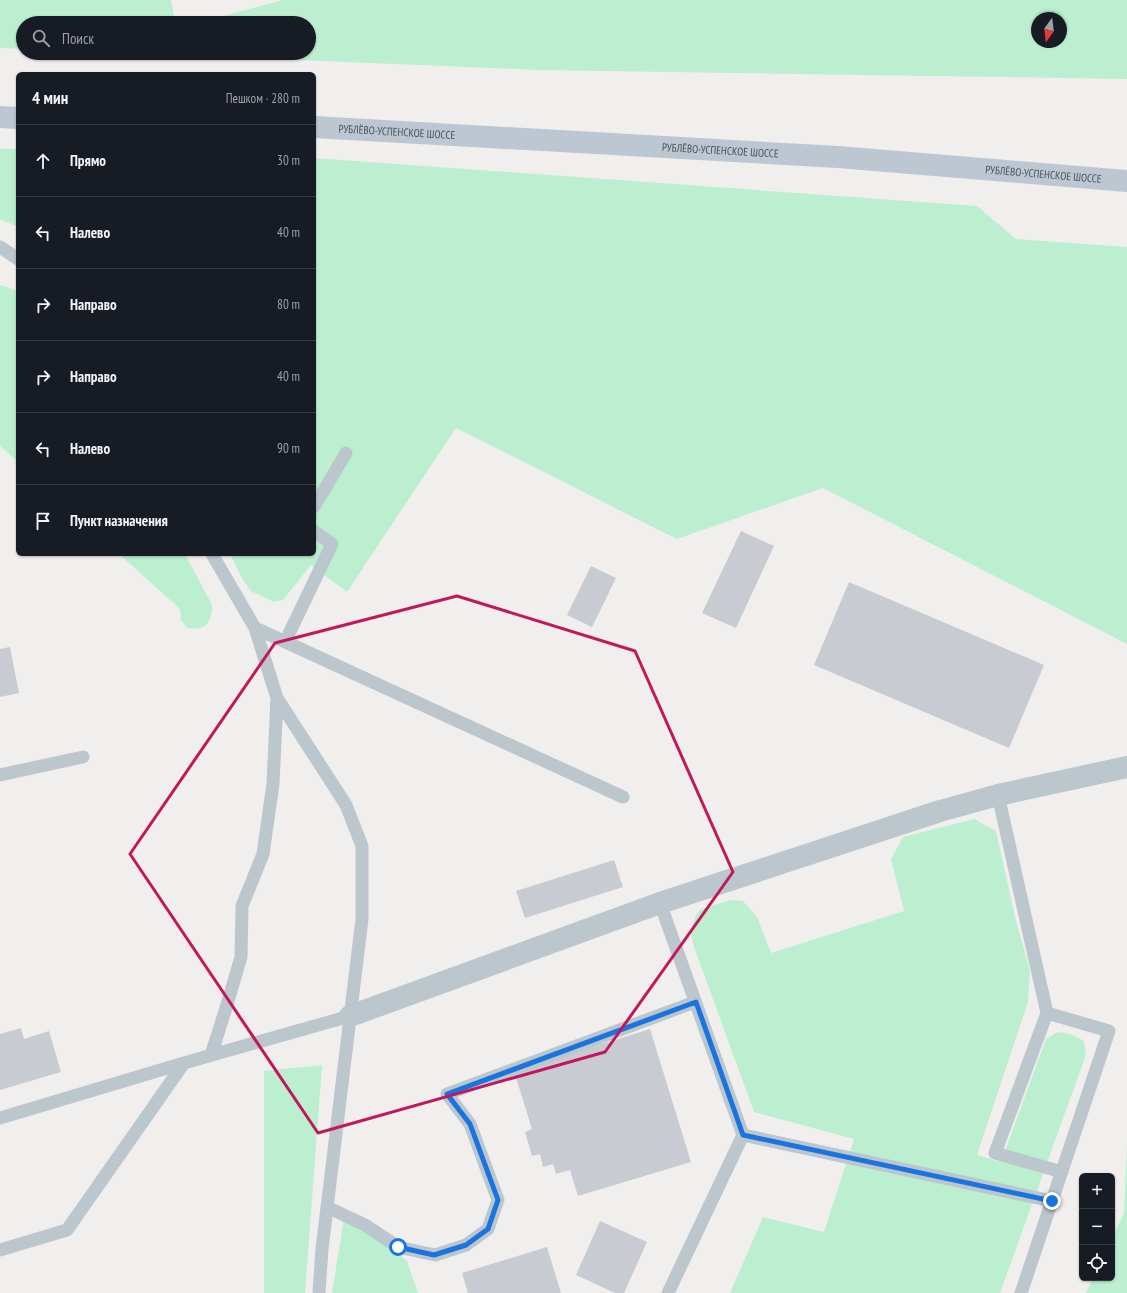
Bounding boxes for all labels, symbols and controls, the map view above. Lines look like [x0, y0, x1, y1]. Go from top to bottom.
north arrow [1031, 12, 1067, 48]
search box [16, 16, 316, 60]
icon: search [30, 27, 52, 49]
text: Поиск [62, 29, 94, 48]
text: 4 мин [32, 87, 68, 109]
text: Пешком · 280 m [226, 90, 300, 107]
street label: РУБЛЁВО-УСПЕНСКОЕ ШОССЕ [338, 121, 456, 142]
street label: РУБЛЁВО-УСПЕНСКОЕ ШОССЕ [662, 140, 779, 161]
icon: ahead [32, 150, 54, 172]
text: Прямо [70, 151, 106, 170]
text: 30 m [277, 152, 300, 169]
street label: РУБЛЁВО-УСПЕНСКОЕ ШОССЕ [985, 162, 1102, 186]
icon: left [32, 222, 54, 244]
text: Налево [70, 223, 110, 242]
text: 40 m [277, 224, 300, 241]
icon: right [32, 294, 54, 316]
text: Направо [70, 295, 117, 314]
text: 80 m [277, 296, 300, 313]
icon: right [32, 366, 54, 388]
text: Направо [70, 367, 117, 386]
text: 40 m [277, 368, 300, 385]
icon: left [32, 438, 54, 460]
text: Налево [70, 439, 110, 458]
text: 90 m [277, 440, 300, 457]
icon: arrive [32, 510, 54, 532]
text: Пункт назначения [70, 511, 168, 530]
map controls [1079, 1173, 1115, 1281]
button: + [1079, 1173, 1115, 1209]
route end [1043, 1192, 1061, 1210]
button: − [1079, 1209, 1115, 1245]
route start [389, 1238, 407, 1256]
button: locate [1079, 1245, 1115, 1281]

